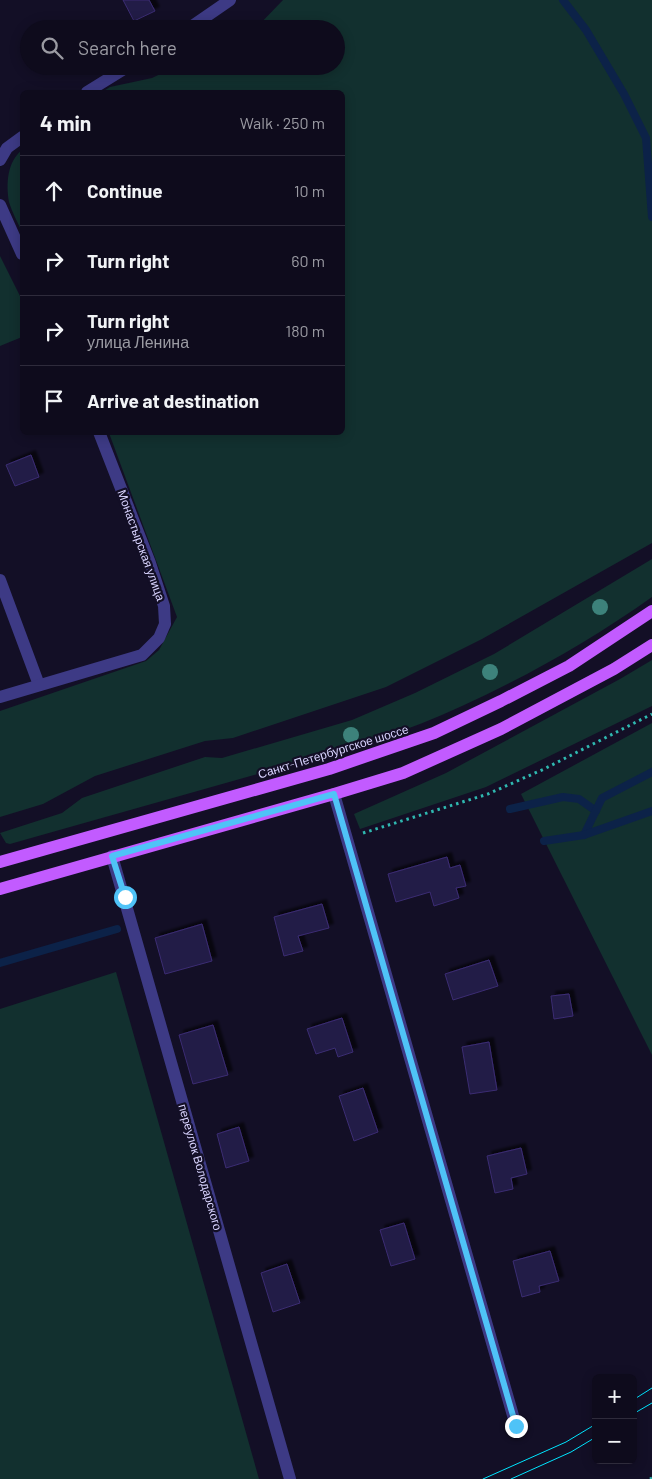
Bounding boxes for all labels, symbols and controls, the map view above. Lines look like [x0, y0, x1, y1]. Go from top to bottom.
search box [20, 20, 345, 75]
icon: search [38, 34, 66, 62]
text: Search here [78, 36, 177, 59]
text: 4 min [40, 110, 91, 135]
text: Walk · 250 m [240, 113, 325, 132]
icon: ahead [40, 177, 68, 205]
text: Continue [87, 179, 163, 202]
text: 10 m [294, 181, 325, 200]
icon: right [40, 247, 68, 275]
text: Turn right [87, 249, 169, 272]
text: 60 m [291, 251, 325, 270]
text: Turn right [87, 309, 169, 332]
icon: right [40, 317, 68, 345]
text: 180 m [286, 321, 325, 340]
text: улица Ленина [87, 332, 189, 351]
icon: arrive [40, 387, 68, 415]
text: Arrive at destination [87, 389, 259, 412]
street label: Монастырская улица [114, 488, 169, 603]
street label: Санкт-Петербургское шоссе [256, 721, 411, 782]
route start [114, 886, 137, 909]
street label: переулок Володарского [175, 1102, 226, 1232]
map controls [592, 1374, 637, 1464]
button: + [592, 1374, 637, 1419]
route end [505, 1415, 528, 1438]
button: − [592, 1419, 637, 1464]

